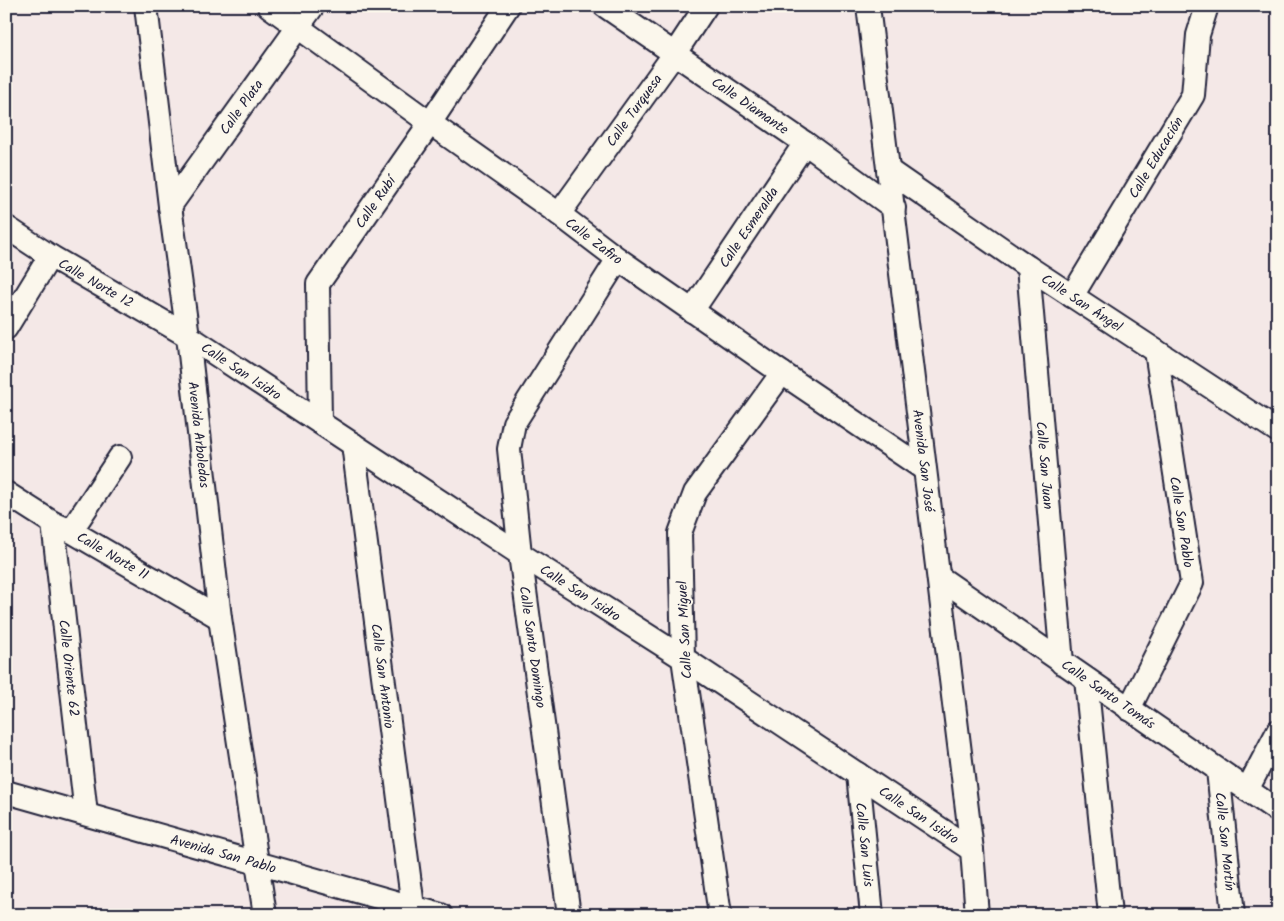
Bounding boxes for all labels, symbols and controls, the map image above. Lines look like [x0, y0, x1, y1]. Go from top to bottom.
street label: Calle Turquesa [601, 70, 668, 152]
street label: Calle Diamante [706, 72, 793, 141]
street label: Calle Plata [214, 75, 269, 140]
street label: Calle Educación [1123, 113, 1190, 203]
street label: Calle Rubí [350, 170, 403, 233]
street label: Calle Esmeralda [714, 183, 784, 273]
street label: Calle Zafiro [560, 212, 627, 271]
street label: Calle Norte 12 [54, 253, 138, 314]
street label: Calle San Ángel [1037, 269, 1127, 338]
street label: Calle San Isidro [196, 337, 285, 406]
street label: Avenida Arboledas [181, 380, 215, 489]
street label: Avenida San José [906, 408, 940, 514]
street label: Calle San Juan [1029, 420, 1059, 510]
street label: Calle San Pablo [1163, 475, 1199, 569]
street label: Calle Norte 11 [72, 527, 153, 586]
street label: Calle San Isidro [535, 559, 625, 628]
street label: Calle San Miguel [671, 580, 699, 680]
street label: Calle Santo Domingo [513, 585, 551, 710]
street label: Calle Oriente 62 [52, 619, 85, 718]
street label: Calle San Antonio [364, 622, 400, 730]
street label: Calle Santo Tomás [1056, 654, 1160, 735]
street label: Calle San Isidro [874, 781, 963, 850]
street label: Calle San Martín [1208, 791, 1240, 892]
street label: Calle San Luis [849, 802, 879, 888]
street label: Avenida San Pablo [168, 829, 279, 880]

